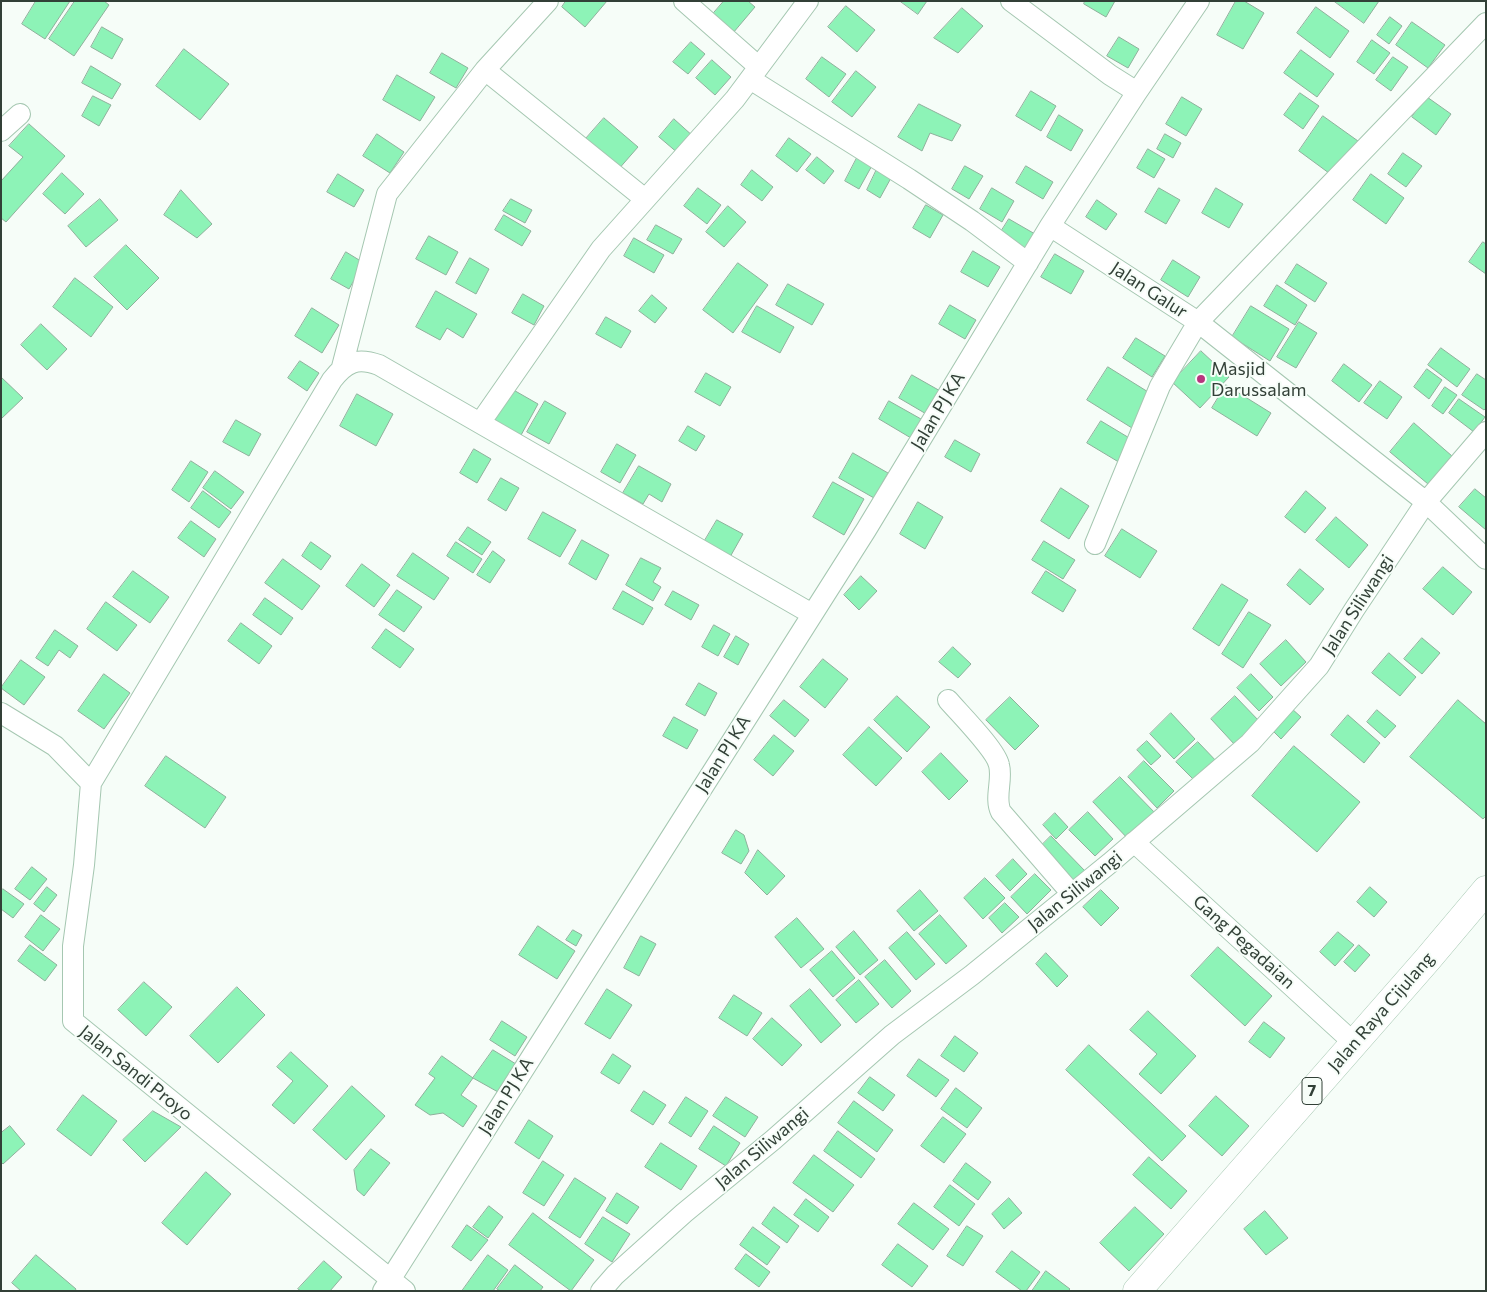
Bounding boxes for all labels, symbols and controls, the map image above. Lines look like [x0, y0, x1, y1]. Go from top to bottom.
street label: Jalan Galur [1107, 257, 1191, 323]
place label: Masjid Darussalam [1211, 358, 1306, 400]
street label: Jalan PJ KA [906, 368, 970, 454]
marker: Masjid Darussalam [1195, 373, 1207, 385]
street label: Jalan Siliwangi [1318, 551, 1398, 659]
street label: Jalan PJ KA [691, 711, 755, 797]
street label: Jalan Siliwangi [1023, 846, 1127, 936]
street label: Gang Pegadaian [1189, 891, 1299, 993]
street label: Jalan Raya Cijulang [1323, 948, 1439, 1076]
street label: Jalan Sandi Proyo [75, 1021, 197, 1125]
street label: Jalan PJ KA [474, 1053, 538, 1139]
road number: 7 [1302, 1078, 1322, 1104]
street label: Jalan Siliwangi [711, 1103, 813, 1193]

